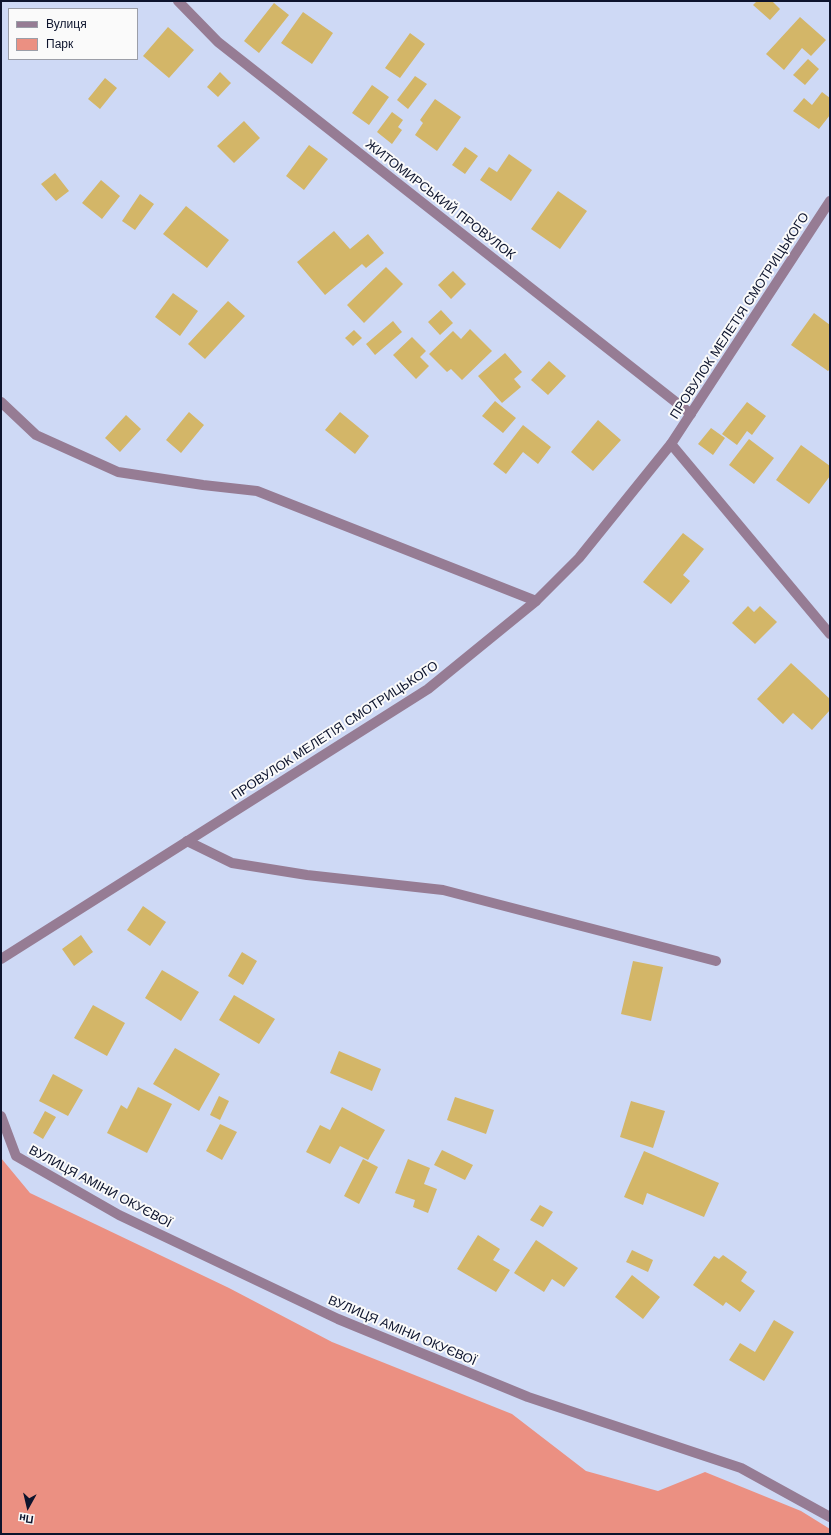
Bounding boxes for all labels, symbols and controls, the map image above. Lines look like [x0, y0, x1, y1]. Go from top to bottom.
legend [8, 8, 138, 60]
text: Вулиця [46, 17, 87, 31]
text: Парк [46, 37, 73, 51]
street label: ЖИТОМИРСЬКИЙ ПРОВУЛОК [362, 137, 518, 263]
street label: ПРОВУЛОК МЕЛЕТІЯ СМОТРИЦЬКОГО [667, 210, 813, 422]
street label: ПРОВУЛОК МЕЛЕТІЯ СМОТРИЦЬКОГО [229, 658, 441, 804]
street label: ВУЛИЦЯ АМІНИ ОКУЄВОЇ [26, 1143, 174, 1231]
street label: ВУЛИЦЯ АМІНИ ОКУЄВОЇ [326, 1293, 478, 1369]
north arrow [8, 1487, 48, 1527]
text: Пн [18, 1512, 34, 1526]

